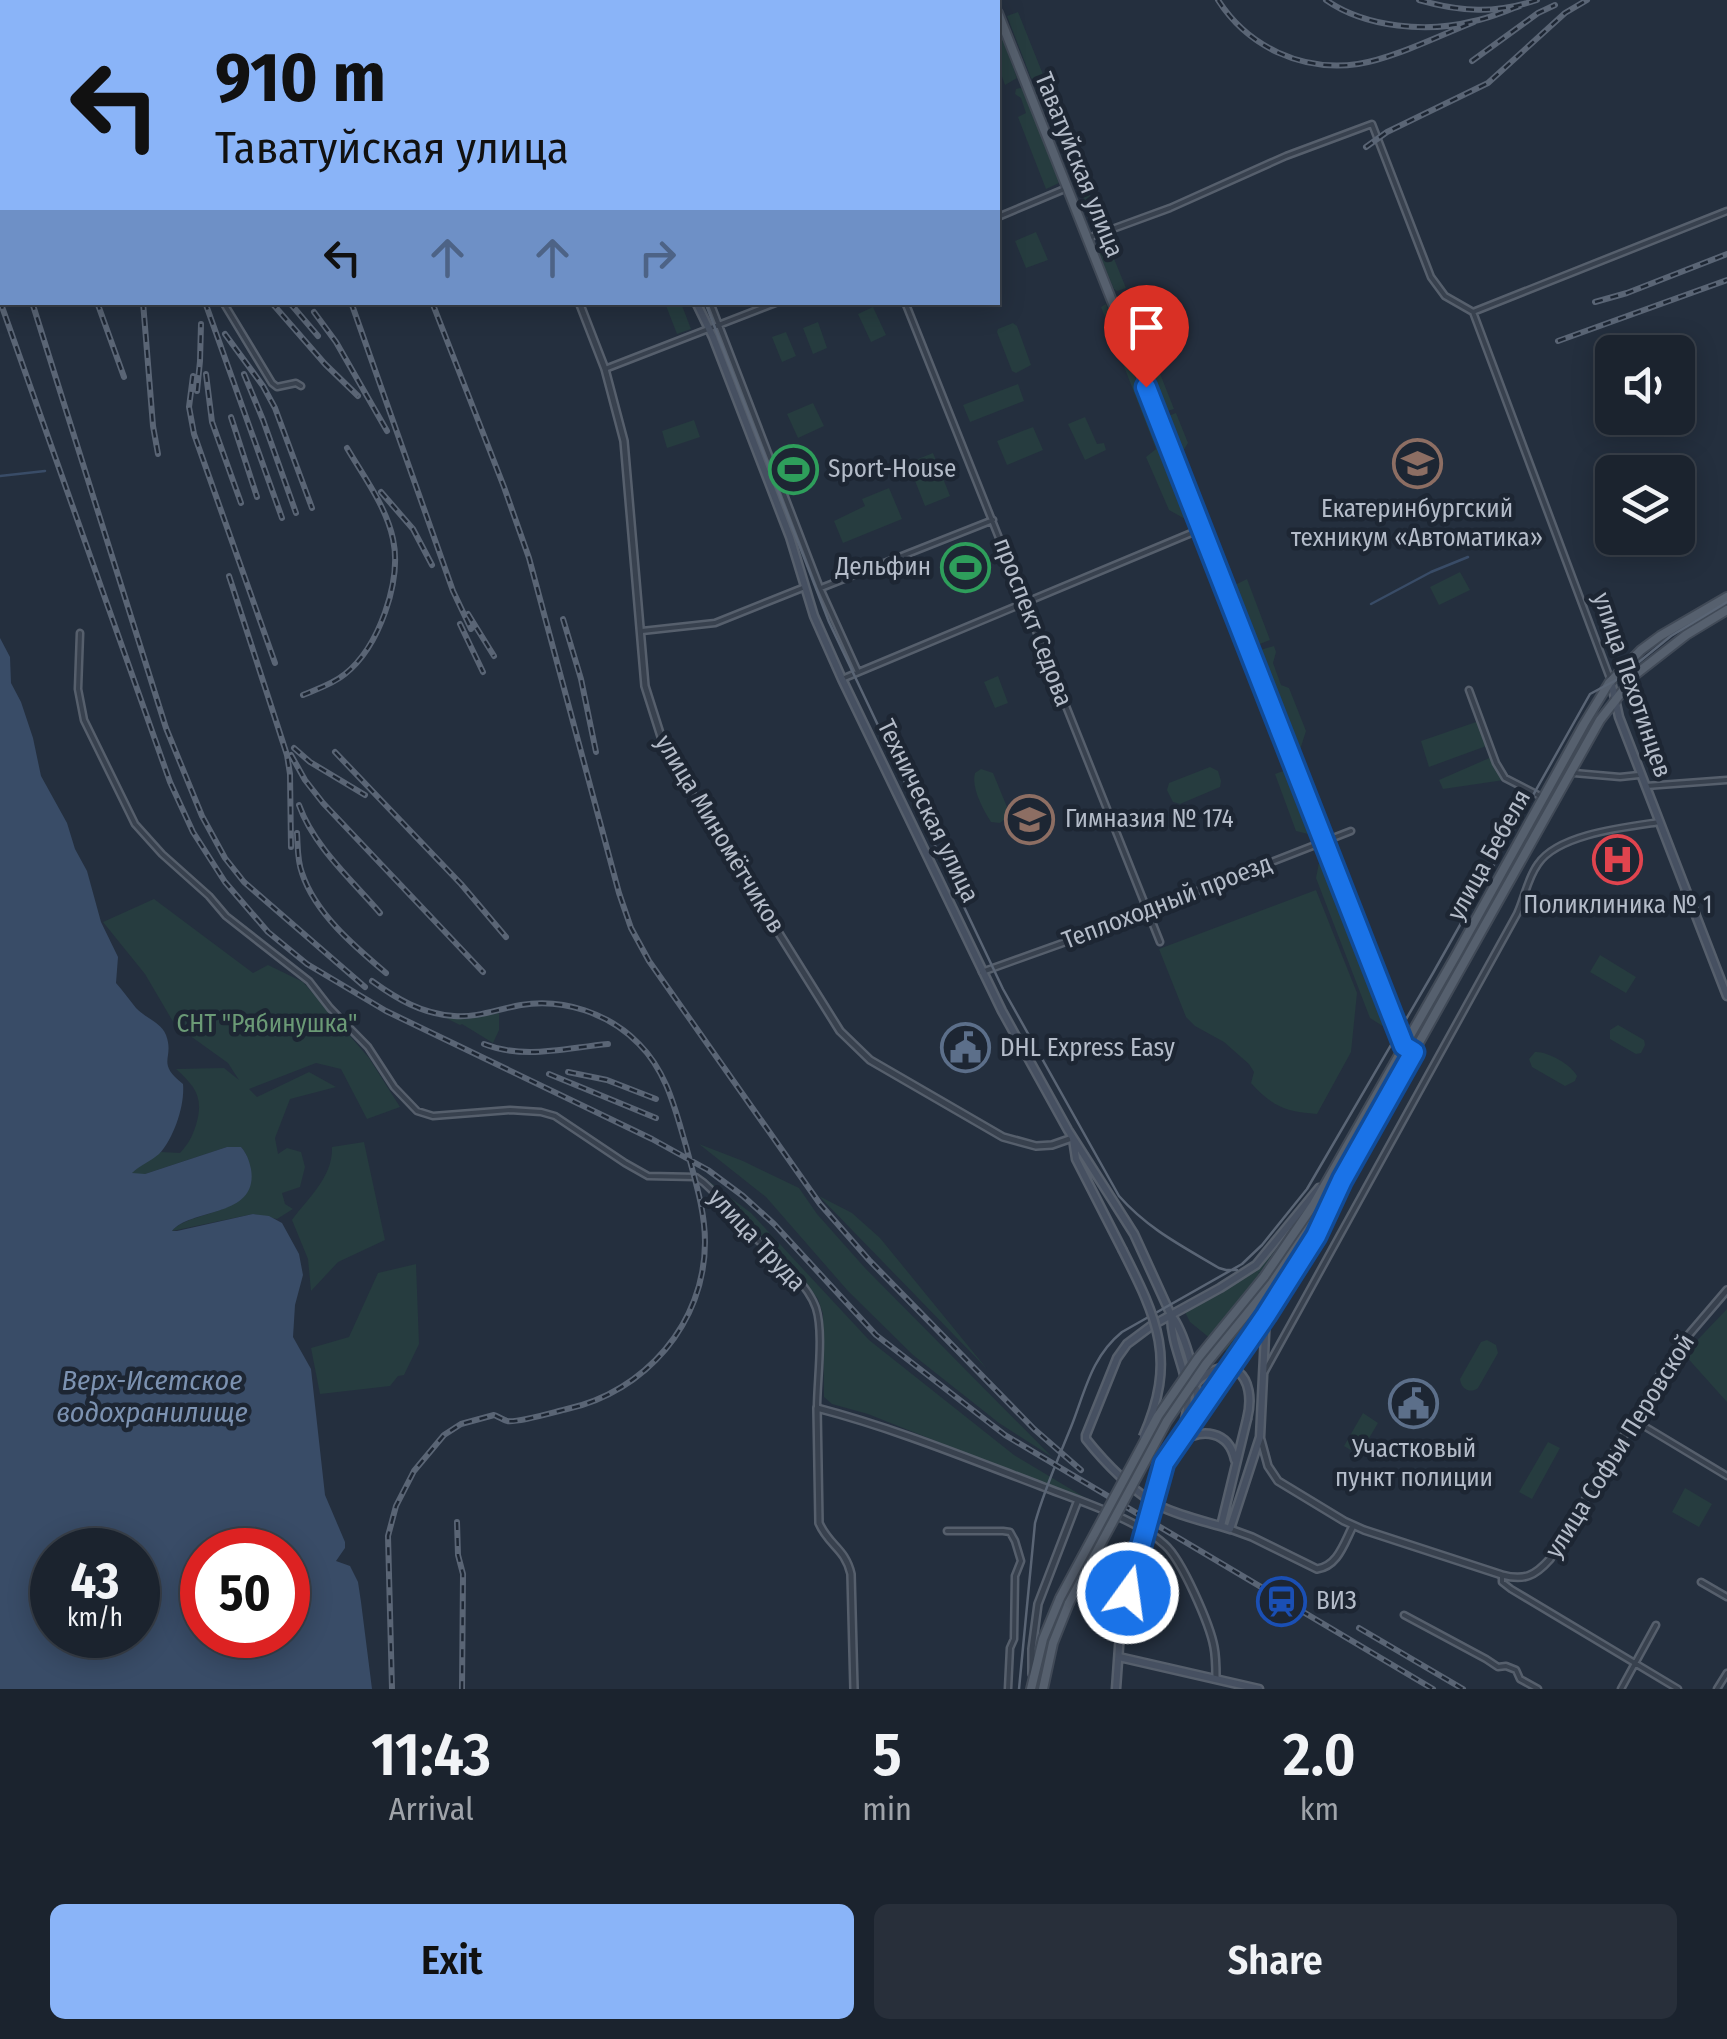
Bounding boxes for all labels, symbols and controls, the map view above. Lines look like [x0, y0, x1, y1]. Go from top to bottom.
text: 910 m [215, 36, 386, 120]
icon: left [50, 40, 180, 170]
street label: Таватуйская улица [1028, 68, 1130, 262]
text: Таватуйская улица [215, 121, 569, 175]
icon: left [315, 230, 370, 285]
icon: ahead [420, 230, 475, 285]
icon: ahead [525, 230, 580, 285]
icon: right [630, 230, 685, 285]
pin [1104, 285, 1189, 388]
icon: arrive [1119, 300, 1174, 355]
map controls [1595, 335, 1695, 555]
button: sound [1595, 335, 1695, 435]
school or university icon: Екатеринбургский техникум «Автоматика» [1391, 437, 1443, 489]
sports icon: Sport-House [767, 443, 819, 495]
place label: Sport-House [828, 454, 956, 484]
button: layers [1595, 455, 1695, 555]
place label: Екатеринбургский техникум «Автоматика» [1291, 494, 1543, 553]
street label: проспект Седова [987, 533, 1079, 711]
sports icon: Дельфин [940, 541, 992, 593]
place label: Дельфин [834, 552, 931, 582]
street label: улица Пехотинцев [1586, 588, 1678, 782]
street label: Техническая улица [871, 715, 985, 907]
street label: улица Миномётчиков [649, 729, 791, 939]
street label: улица Бебеля [1441, 785, 1537, 925]
school or university icon: Гимназия № 174 [1004, 793, 1056, 845]
place label: Гимназия № 174 [1065, 804, 1234, 834]
hospital icon: Поликлиника № 1 [1592, 833, 1644, 885]
street label: Теплоходный проезд [1058, 848, 1276, 956]
place label: Поликлиника № 1 [1523, 890, 1713, 920]
park label: СНТ "Рябинушка" [177, 1009, 357, 1039]
public building icon: DHL Express Easy [939, 1022, 991, 1074]
place label: DHL Express Easy [1000, 1033, 1175, 1063]
street label: улица Труда [702, 1183, 812, 1297]
street label: улица Софьи Перовской [1539, 1329, 1701, 1563]
water label: Верх-Исетское водохранилище [56, 1364, 248, 1429]
public building icon: Участковый пункт полиции [1388, 1377, 1440, 1429]
place label: Участковый пункт полиции [1335, 1434, 1493, 1493]
speed limit sign: 50 [180, 1528, 310, 1658]
position arrow [1076, 1541, 1180, 1645]
text: 43 [71, 1551, 119, 1611]
station icon: ВИЗ [1255, 1575, 1307, 1627]
place label: ВИЗ [1316, 1586, 1357, 1616]
text: km/h [67, 1603, 123, 1633]
text: 11:43 [371, 1719, 491, 1791]
text: 5 [873, 1719, 902, 1791]
text: 2.0 [1283, 1719, 1356, 1791]
text: Arrival [389, 1790, 474, 1828]
text: min [862, 1790, 912, 1828]
text: km [1300, 1790, 1339, 1828]
button: Exit [50, 1904, 854, 2019]
button: Share [874, 1904, 1677, 2019]

